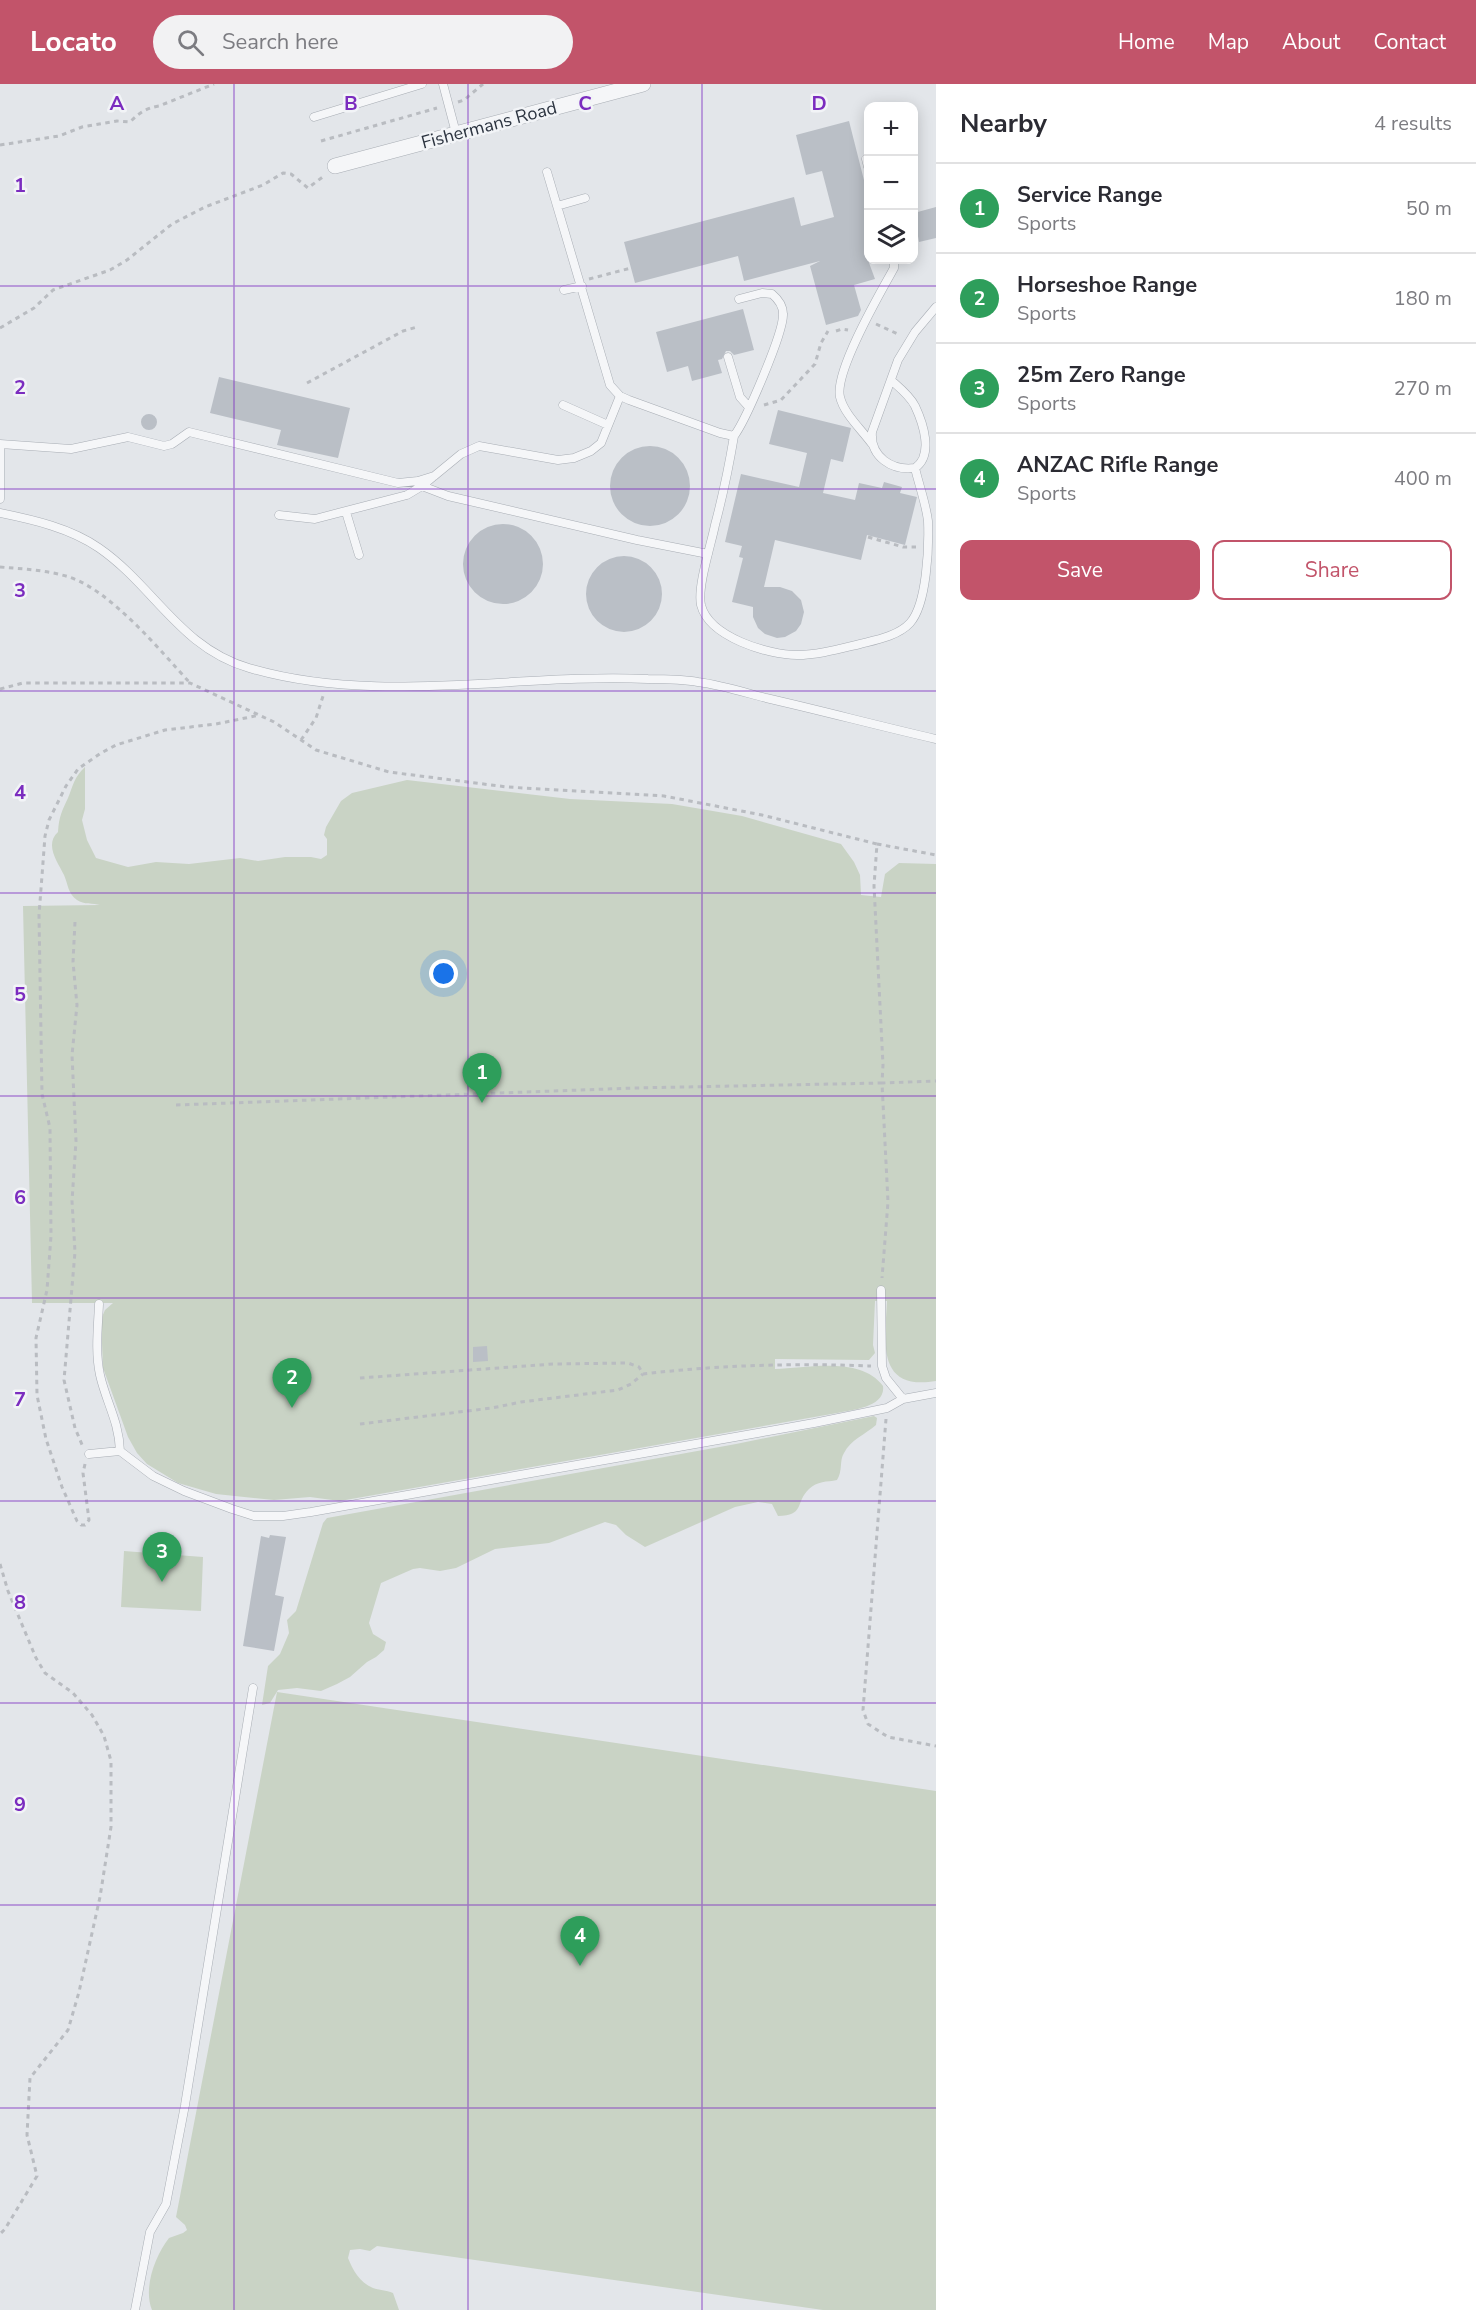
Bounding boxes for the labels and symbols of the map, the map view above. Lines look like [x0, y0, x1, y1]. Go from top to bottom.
text: A [110, 90, 125, 117]
text: B [344, 90, 358, 117]
text: C [578, 90, 592, 117]
text: D [811, 90, 827, 117]
street label: Fishermans Road [419, 95, 559, 155]
text: 1 [14, 172, 26, 199]
text: 2 [14, 374, 26, 401]
text: 3 [14, 577, 26, 604]
text: 4 [14, 779, 26, 806]
your location [429, 959, 458, 988]
text: 5 [14, 981, 26, 1008]
pin: 1 [462, 1054, 502, 1103]
text: 6 [14, 1184, 26, 1211]
pin: 2 [272, 1358, 312, 1408]
text: 7 [14, 1386, 26, 1413]
pin: 3 [142, 1532, 182, 1582]
text: 8 [14, 1589, 26, 1616]
text: 9 [14, 1791, 26, 1818]
pin: 4 [560, 1916, 600, 1966]

